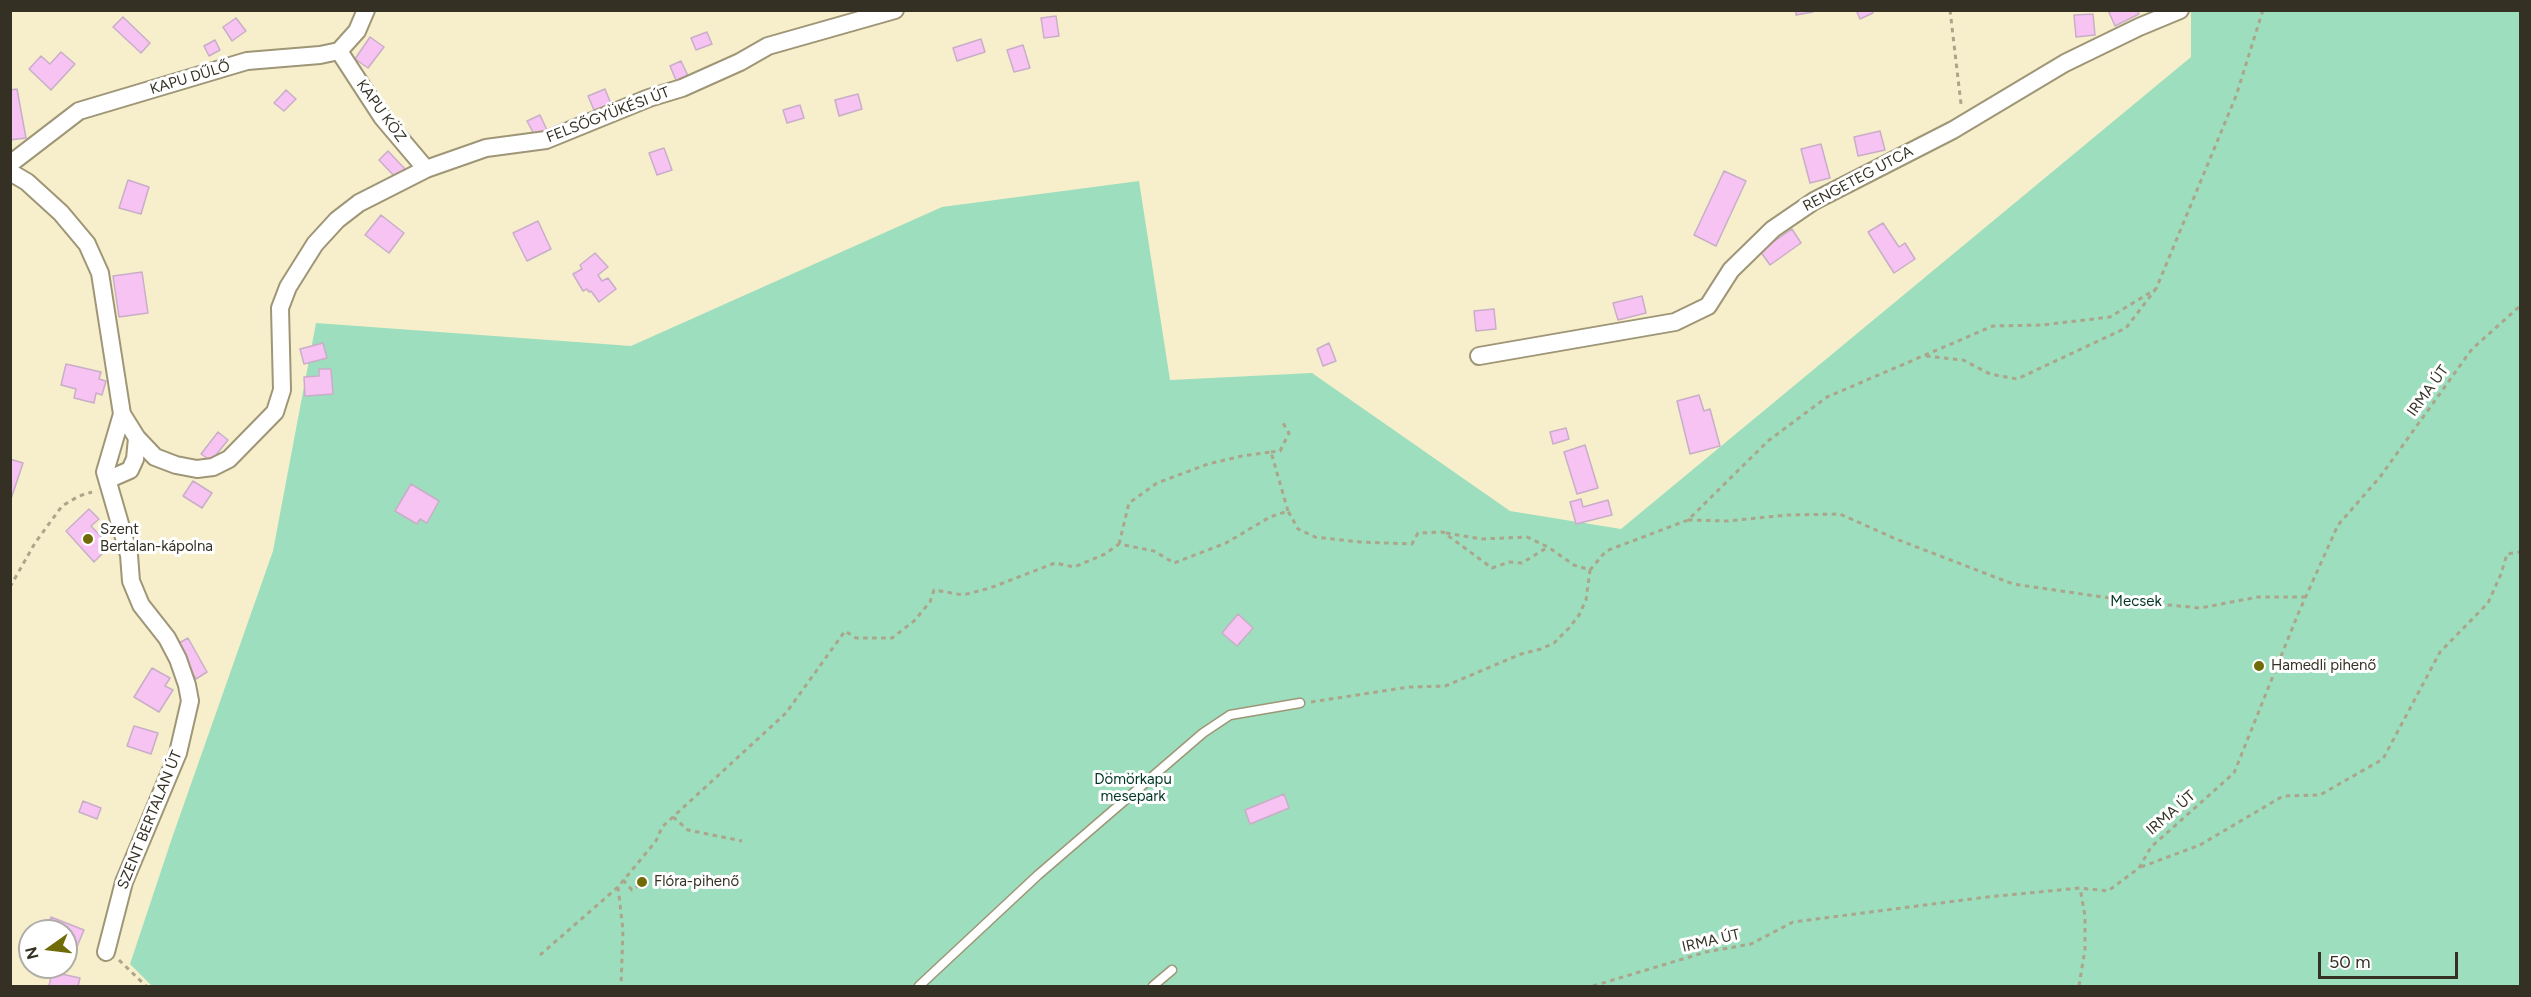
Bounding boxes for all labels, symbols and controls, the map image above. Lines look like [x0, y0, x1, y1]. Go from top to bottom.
street label: KAPU DŰLŐ [148, 57, 232, 99]
street label: KAPU KÖZ [352, 76, 410, 146]
street label: FELSŐGYÜKÉSI ÚT [544, 83, 672, 147]
street label: RENGETEG UTCA [1800, 142, 1916, 216]
street label: IRMA ÚT [2403, 362, 2453, 420]
place label: Szent Bertalan-kápolna [100, 521, 213, 556]
marker: Szent Bertalan-kápolna [81, 532, 95, 546]
park label: Mecsek [2110, 593, 2162, 611]
place label: Hamedli pihenő [2271, 657, 2376, 675]
marker: Hamedli pihenő [2252, 659, 2266, 673]
street label: SZENT BERTALAN ÚT [114, 748, 186, 892]
park label: Dömörkapu mesepark [1094, 771, 1172, 806]
street label: IRMA ÚT [2143, 787, 2199, 839]
place label: Flóra-pihenő [654, 873, 739, 891]
marker: Flóra-pihenő [635, 875, 649, 889]
north arrow [18, 919, 78, 979]
street label: IRMA ÚT [1680, 926, 1742, 956]
scale bar [2321, 940, 2460, 978]
text: N [21, 945, 43, 961]
text: 50 m [2329, 951, 2371, 973]

